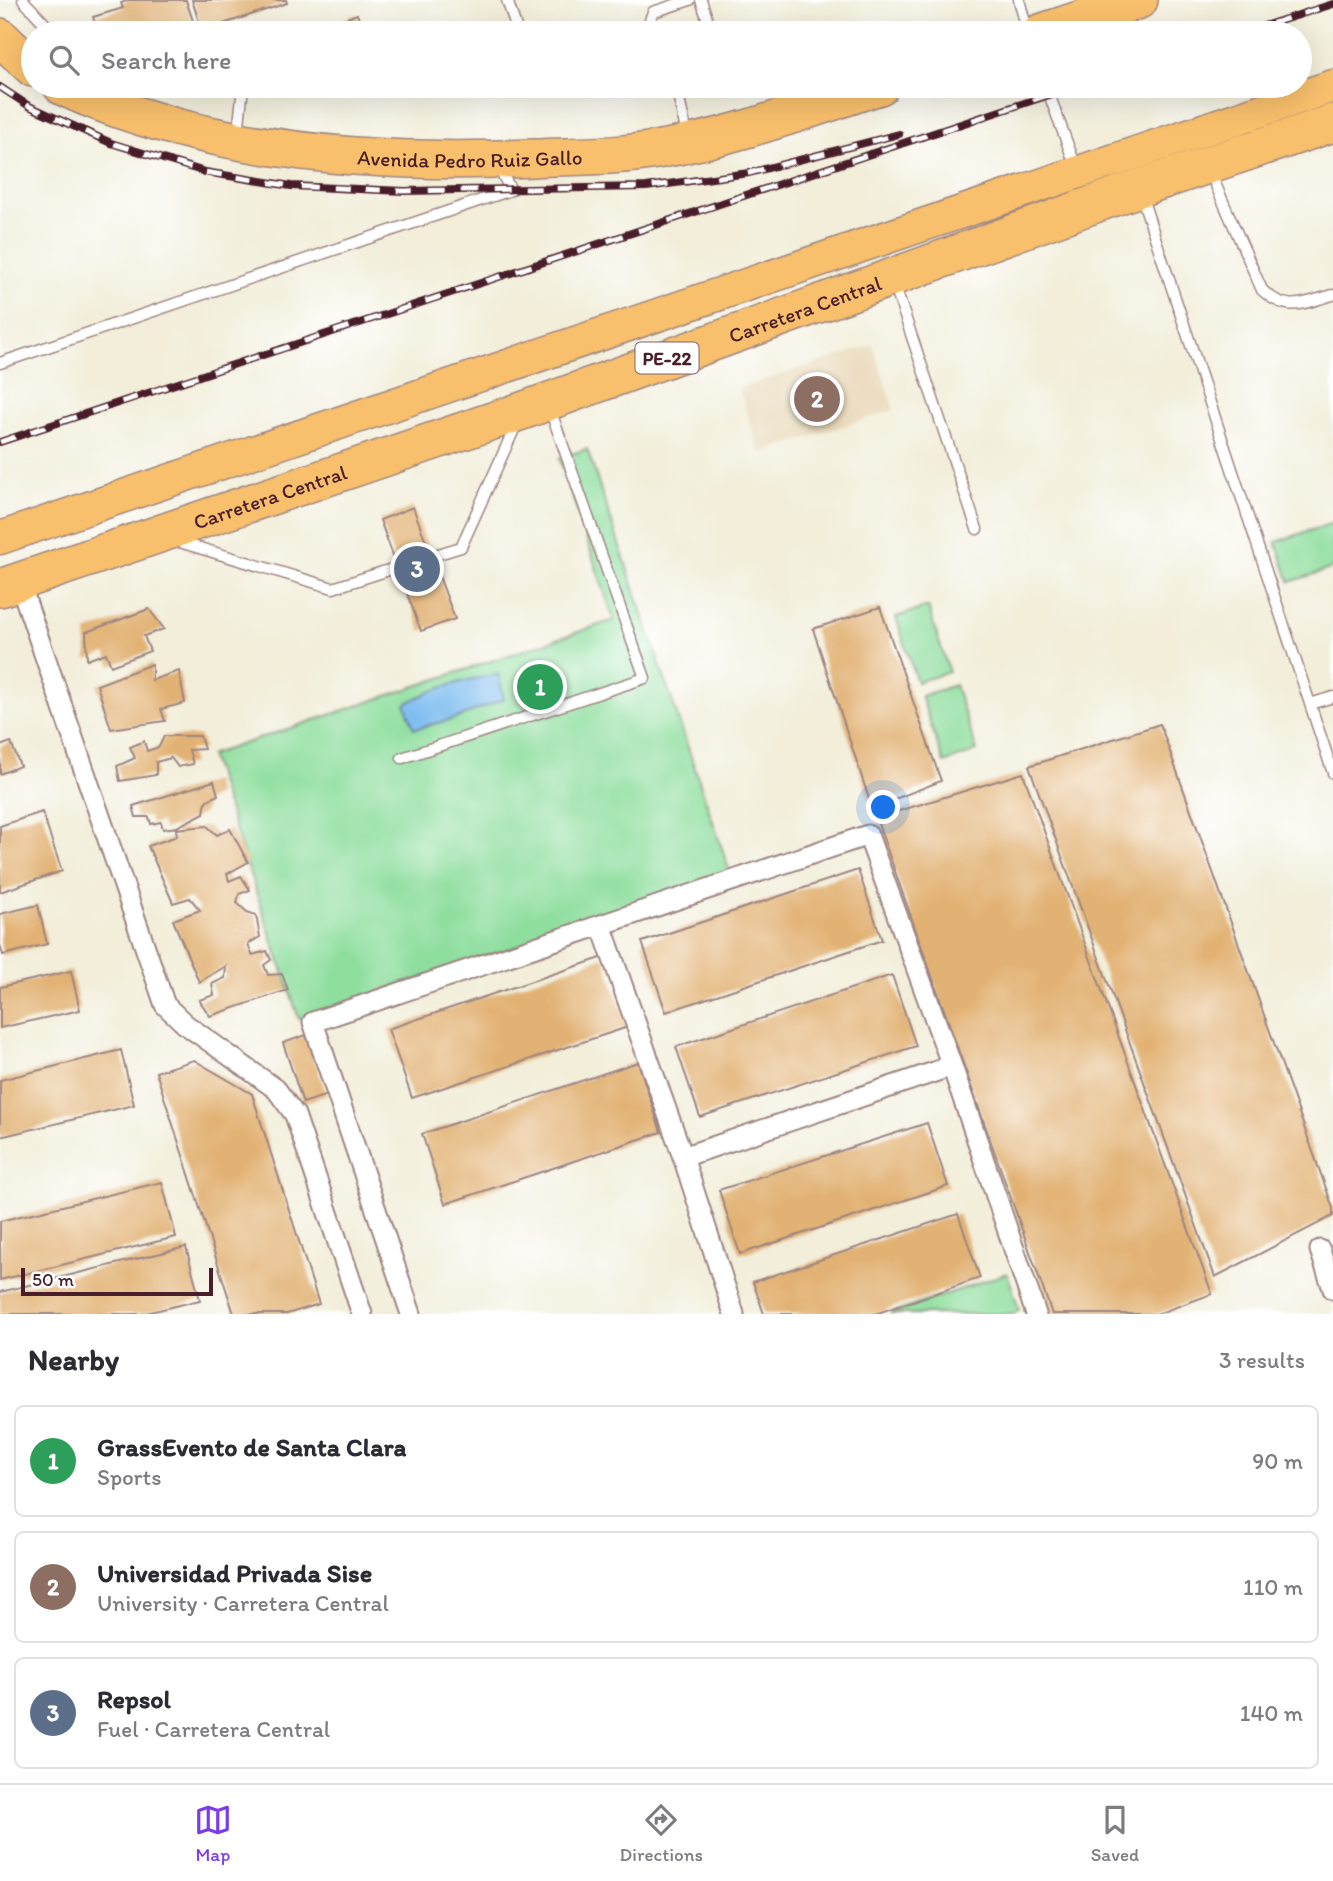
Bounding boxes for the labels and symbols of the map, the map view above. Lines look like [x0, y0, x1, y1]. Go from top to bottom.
street label: Avenida Pedro Ruiz Gallo [357, 144, 583, 172]
street label: Carretera Central [725, 270, 885, 348]
road number: PE-22 [636, 342, 698, 374]
pin: 2 [794, 373, 840, 425]
street label: Carretera Central [190, 459, 350, 534]
pin: 3 [394, 543, 440, 595]
pin: 1 [517, 661, 563, 713]
your location [866, 790, 900, 824]
scale bar [21, 1265, 214, 1297]

